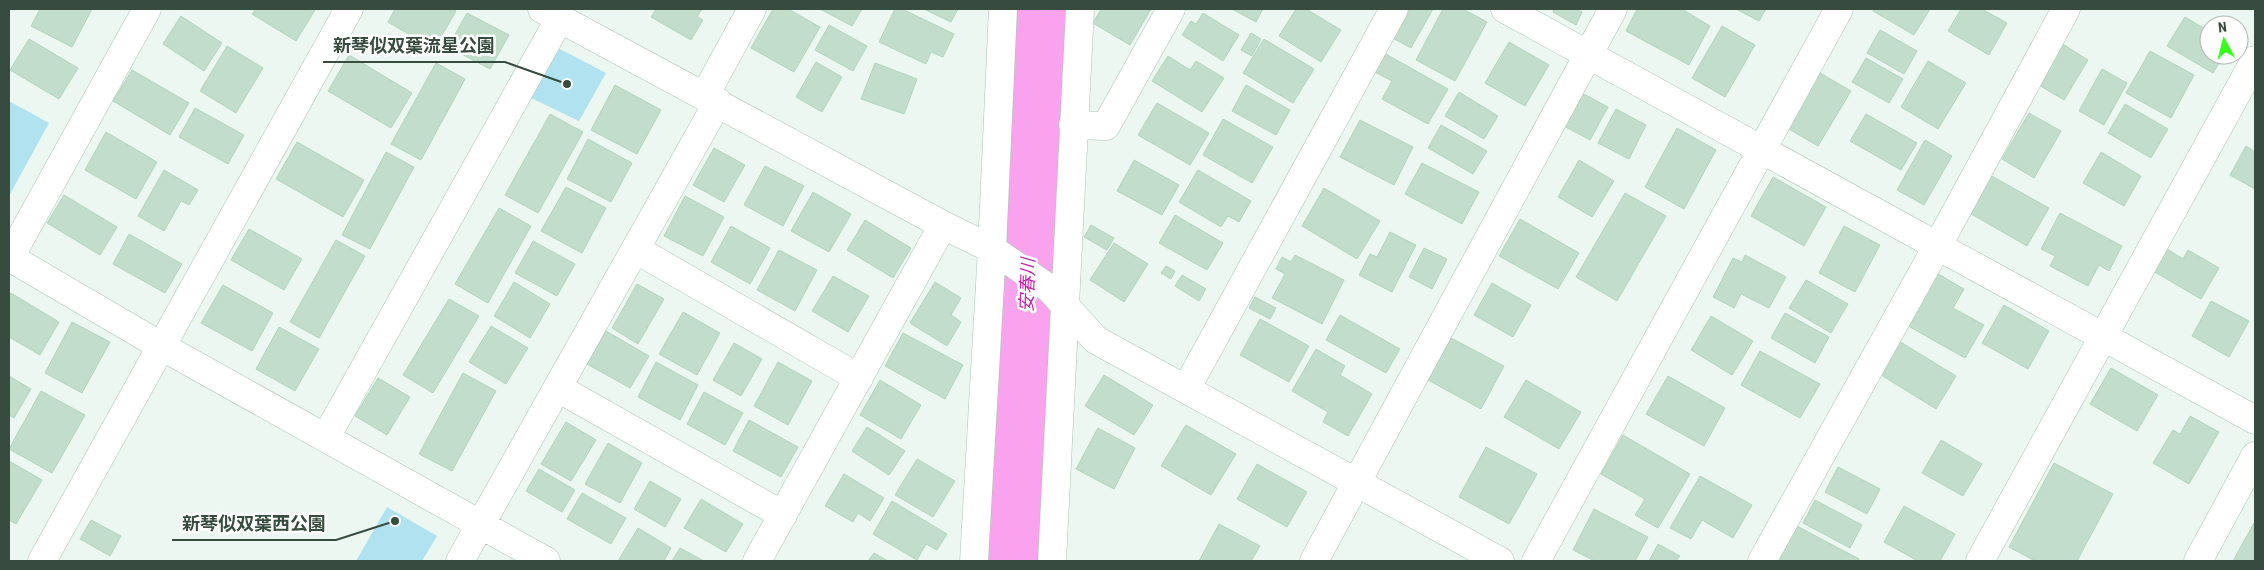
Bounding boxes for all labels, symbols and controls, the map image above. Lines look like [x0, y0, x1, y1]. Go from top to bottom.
north arrow [2199, 15, 2249, 65]
text: N [2217, 19, 2228, 36]
callout: 新琴似双葉流星公園 [323, 29, 505, 62]
text: 新琴似双葉流星公園 [333, 35, 495, 56]
water label: 安春川 [1016, 256, 1039, 312]
callout: 新琴似双葉西公園 [172, 507, 336, 540]
text: 新琴似双葉西公園 [182, 513, 326, 534]

